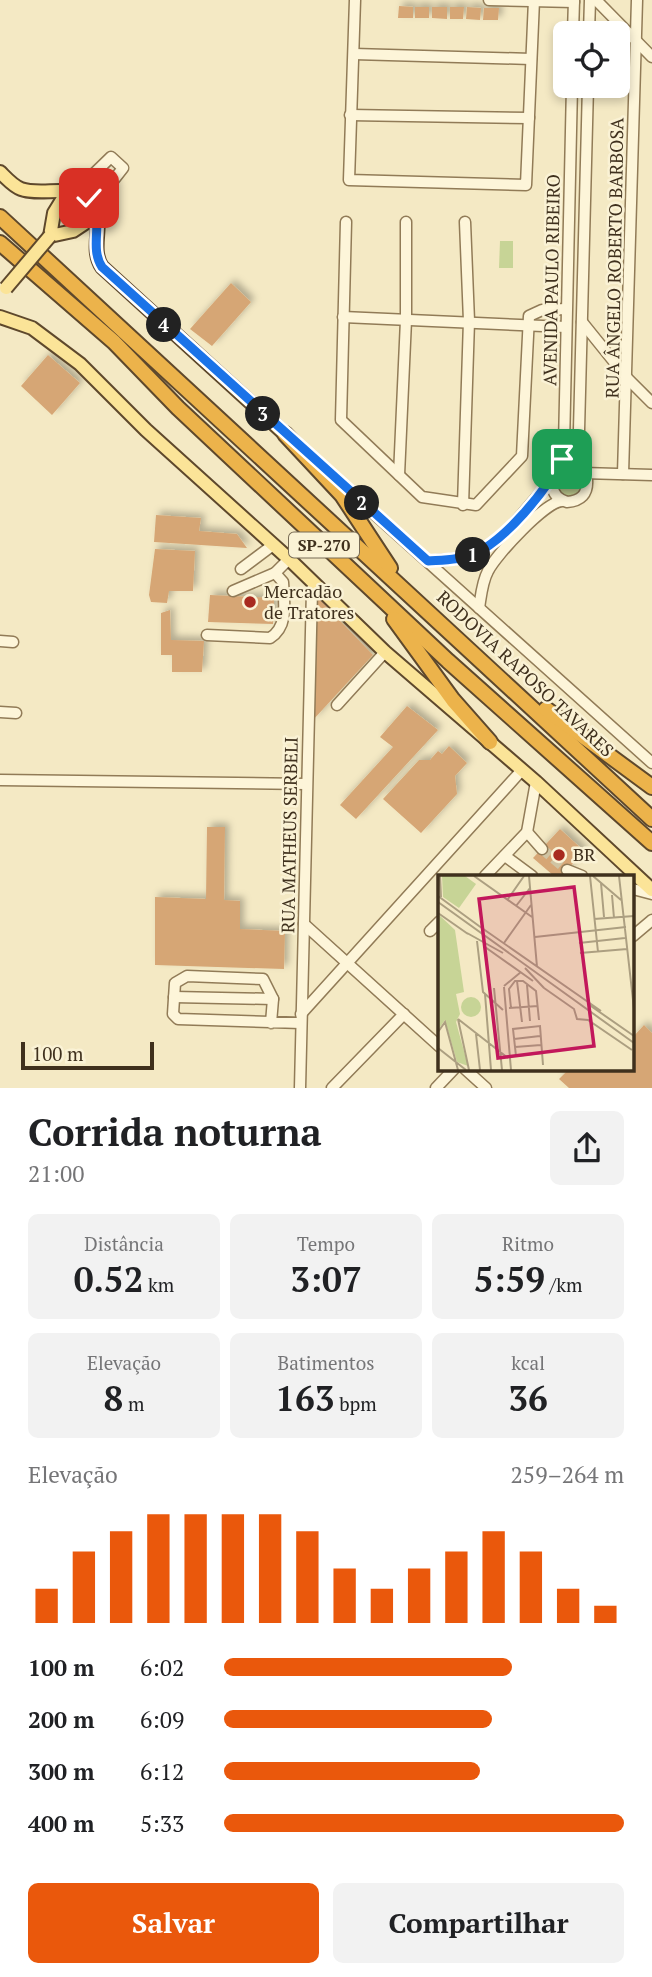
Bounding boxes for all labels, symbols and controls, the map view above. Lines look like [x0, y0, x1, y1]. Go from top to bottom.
map controls [553, 21, 630, 98]
button: locate [553, 21, 630, 98]
street label: RUA ÂNGELO ROBERTO BARBOSA [600, 117, 628, 399]
pin [59, 168, 119, 228]
street label: AVENIDA PAULO RIBEIRO [537, 174, 565, 386]
icon: check [70, 179, 108, 217]
pin: 4 [146, 308, 182, 342]
text: 4 [158, 312, 169, 337]
pin: 3 [246, 396, 280, 432]
text: 3 [257, 401, 268, 426]
pin [532, 429, 592, 489]
icon: arrive [543, 440, 581, 478]
pin: 2 [344, 486, 380, 520]
text: 2 [356, 490, 367, 515]
road number: SP-270 [289, 532, 359, 558]
pin: 1 [456, 538, 490, 572]
text: 1 [467, 542, 478, 567]
place label: Mercadão de Tratores [264, 579, 354, 624]
street label: RODOVIA RAPOSO TAVARES [432, 585, 619, 762]
marker: Mercadão de Tratores [242, 594, 258, 610]
street label: RUA MATHEUS SERBELI [275, 737, 303, 933]
place label: BR [573, 842, 596, 866]
marker: BR [551, 847, 567, 863]
inset map [438, 875, 634, 1070]
scale bar [21, 1039, 154, 1071]
text: 100 m [32, 1041, 83, 1066]
text: Corrida noturna [28, 1107, 322, 1157]
button: share [550, 1111, 624, 1185]
text: 21:00 [28, 1158, 85, 1189]
text: Distância [84, 1231, 164, 1256]
text: Tempo [297, 1231, 355, 1256]
text: Ritmo [502, 1231, 554, 1256]
text: 0.52 [74, 1256, 143, 1302]
text: 3:07 [290, 1256, 362, 1302]
text: 5:59 [474, 1256, 545, 1302]
text: km [143, 1272, 174, 1297]
text: /km [545, 1272, 582, 1297]
text: Elevação [87, 1350, 161, 1375]
text: Batimentos [277, 1350, 375, 1375]
text: kcal [511, 1350, 545, 1375]
text: 8 [104, 1375, 123, 1421]
text: 163 [275, 1375, 335, 1421]
text: 36 [508, 1375, 548, 1421]
text: m [123, 1391, 144, 1416]
text: bpm [335, 1391, 377, 1416]
text: Elevação [28, 1459, 118, 1490]
text: 259–264 m [511, 1459, 624, 1490]
text: 100 m [28, 1652, 94, 1683]
text: 6:02 [140, 1652, 184, 1683]
text: 200 m [28, 1704, 94, 1735]
text: 6:09 [140, 1704, 184, 1735]
text: 300 m [28, 1756, 94, 1787]
text: 6:12 [140, 1756, 184, 1787]
text: 400 m [28, 1808, 94, 1839]
text: 5:33 [140, 1808, 184, 1839]
button: Salvar [28, 1883, 319, 1963]
button: Compartilhar [333, 1883, 624, 1963]

